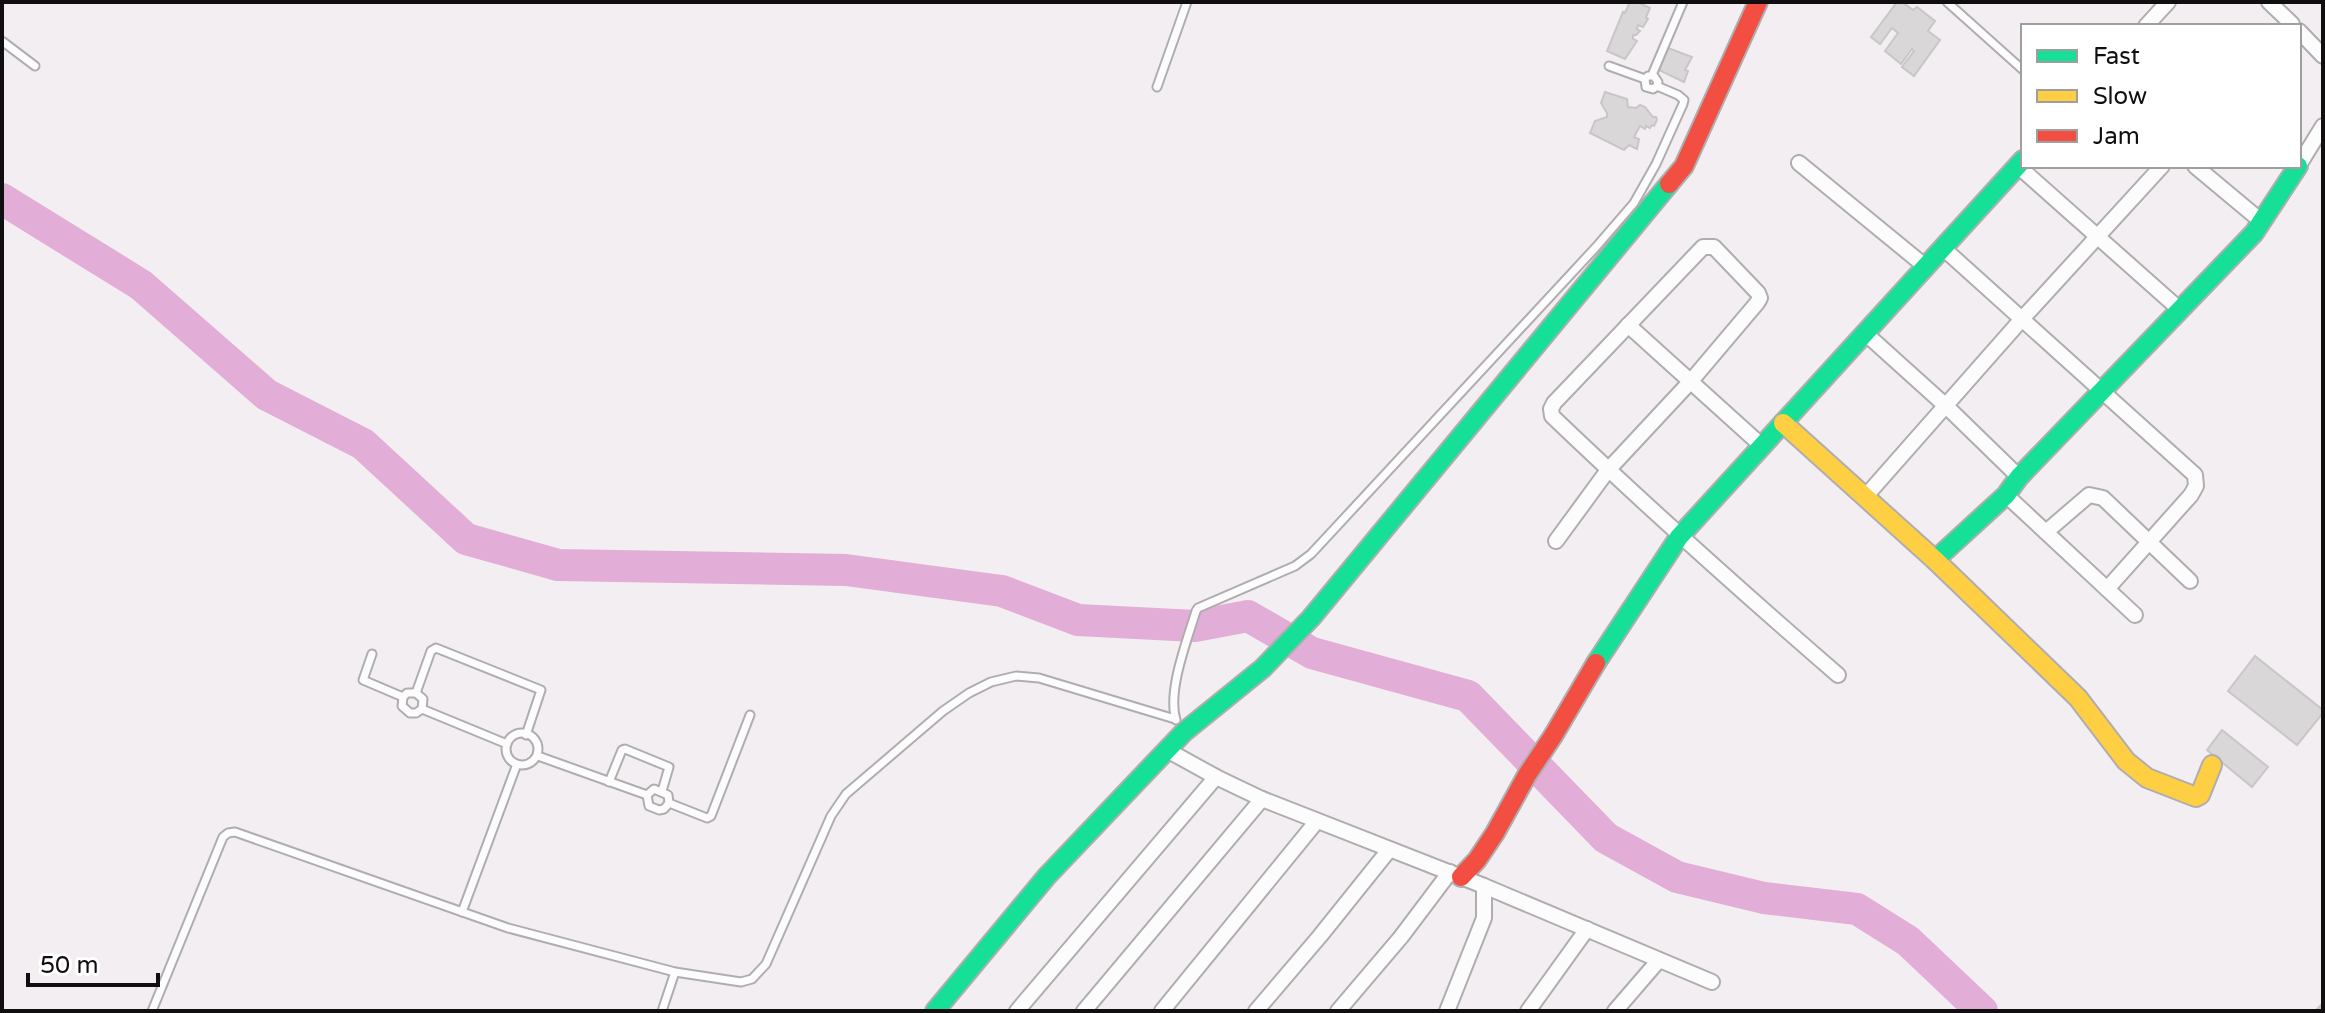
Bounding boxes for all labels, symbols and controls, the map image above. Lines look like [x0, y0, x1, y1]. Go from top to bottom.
legend [2021, 24, 2301, 168]
text: Fast [2093, 42, 2140, 71]
text: Slow [2093, 82, 2147, 111]
text: Jam [2093, 122, 2140, 151]
scale bar [28, 937, 158, 987]
text: 50 m [40, 951, 98, 980]

